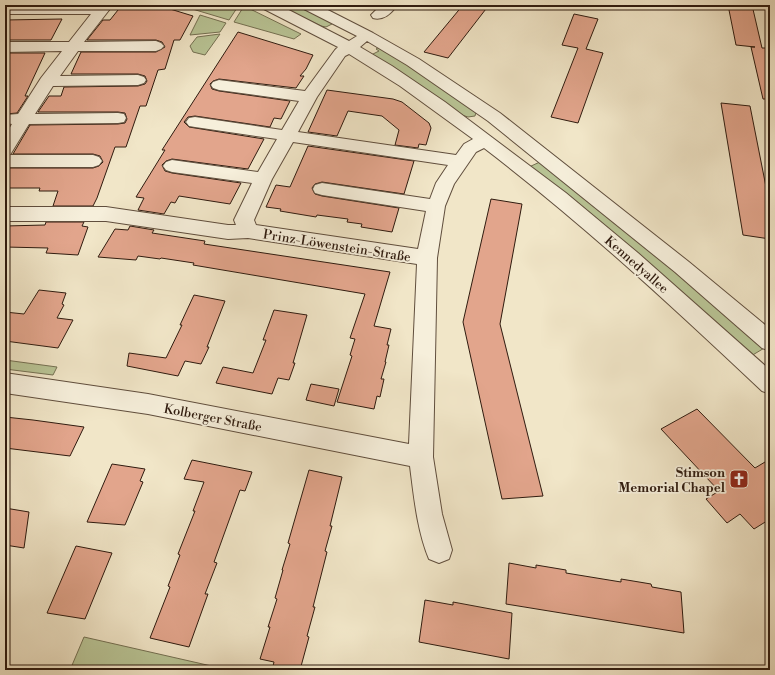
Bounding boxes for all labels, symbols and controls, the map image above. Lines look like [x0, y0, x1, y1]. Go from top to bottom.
street label: Prinz-Löwenstein-Straße [262, 226, 412, 266]
street label: Kennedyallee [601, 233, 672, 297]
street label: Kolberger Straße [162, 401, 264, 435]
place label: Stimson Memorial Chapel [618, 465, 726, 496]
church icon: Stimson Memorial Chapel [728, 468, 750, 490]

